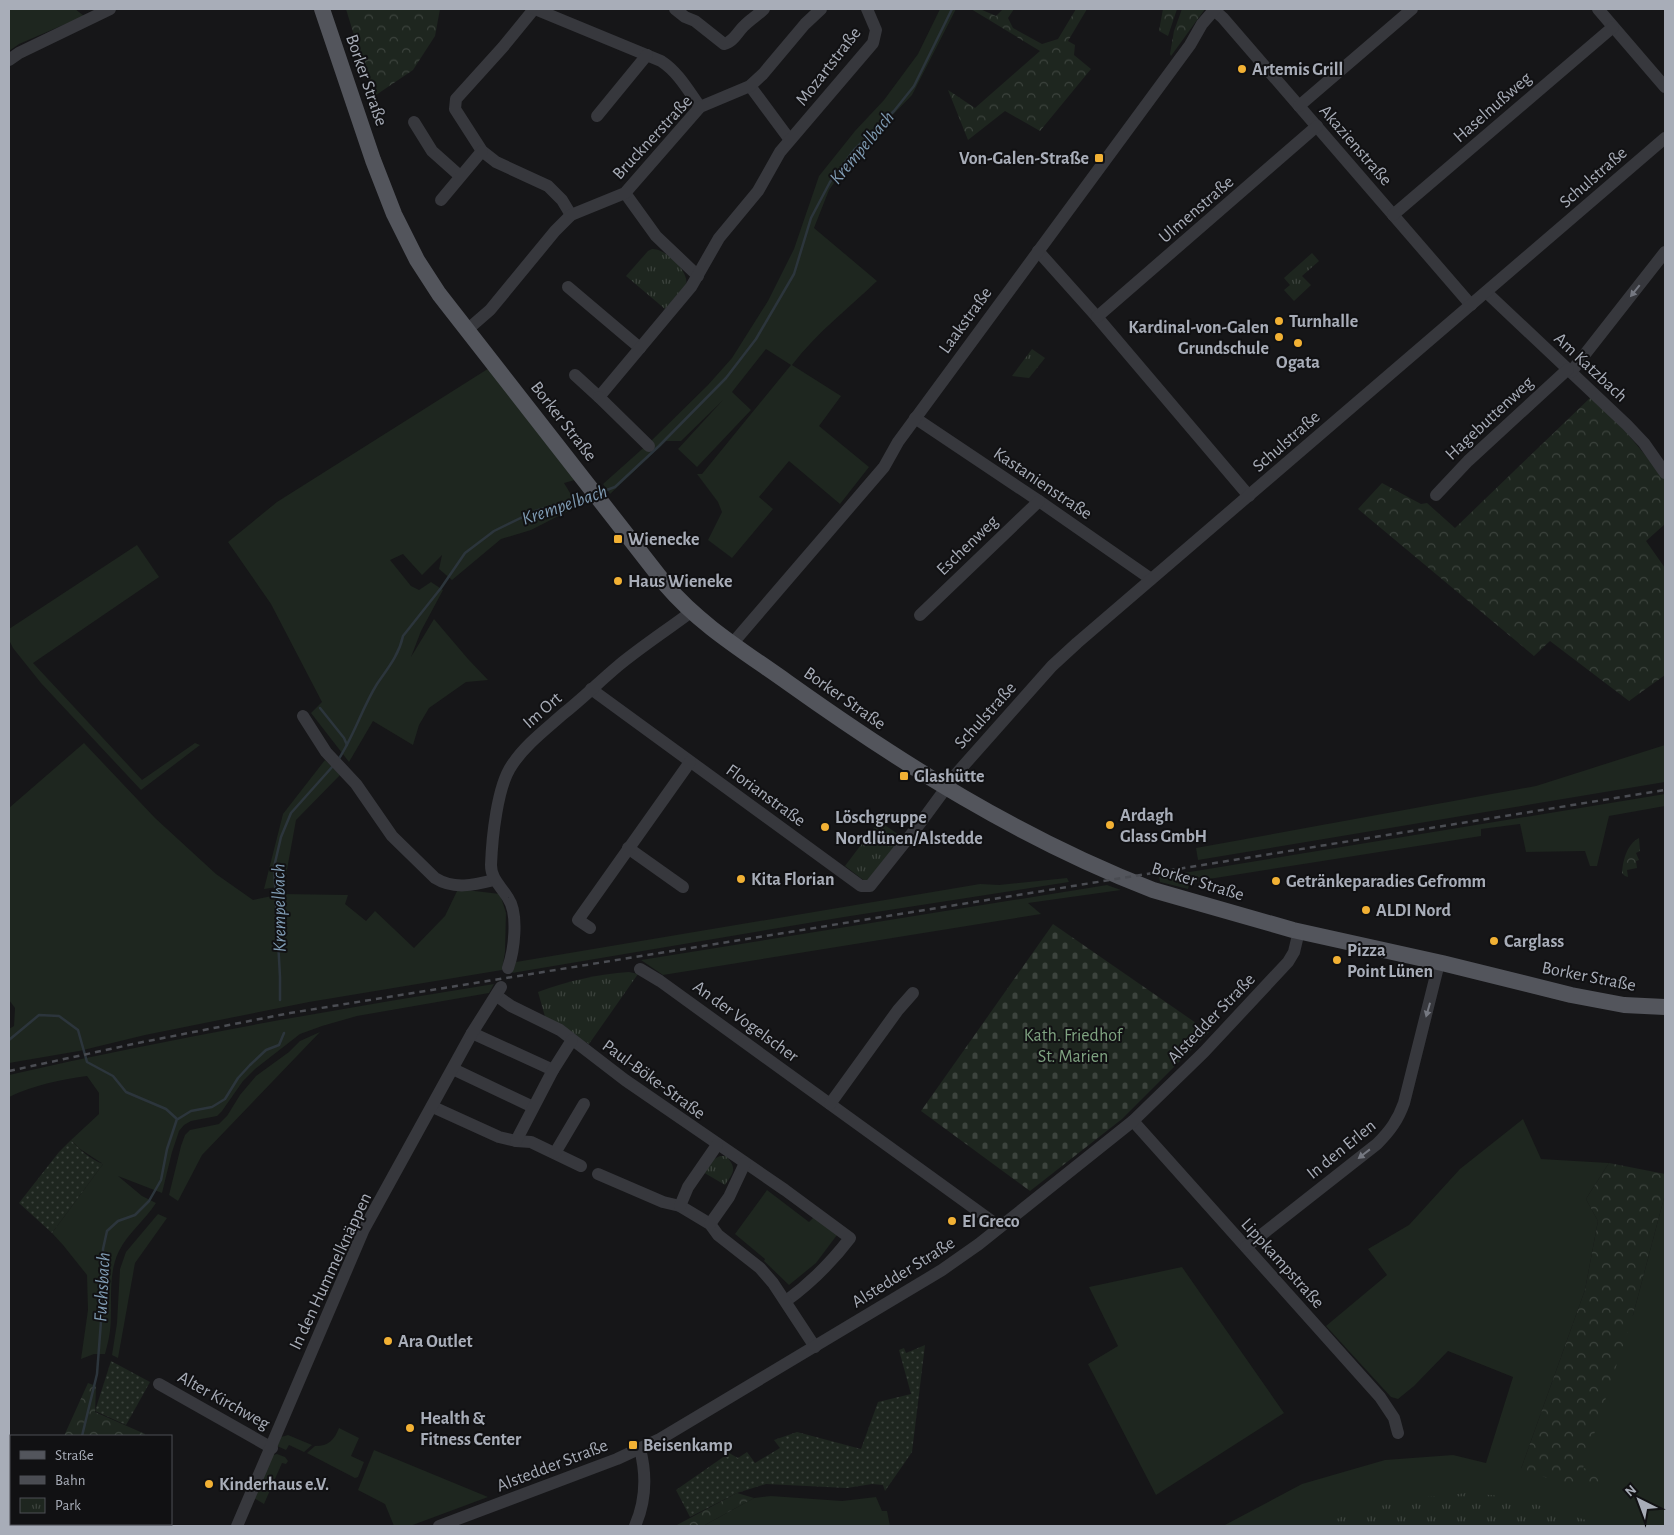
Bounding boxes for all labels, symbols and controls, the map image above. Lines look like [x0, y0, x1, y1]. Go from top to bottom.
street label: Mozartstraße [793, 24, 865, 109]
street label: Borker Straße [342, 32, 390, 128]
place label: Artemis Grill [1252, 61, 1343, 79]
marker: Artemis Grill [1236, 63, 1248, 75]
street label: Haselnußweg [1450, 69, 1535, 146]
street label: Brucknerstraße [609, 92, 696, 183]
street label: Akazienstraße [1315, 102, 1395, 190]
water label: Krempelbach [826, 108, 898, 188]
street label: Schulstraße [1557, 144, 1631, 212]
place label: Von-Galen-Straße [959, 150, 1089, 168]
marker: Von-Galen-Straße [1093, 152, 1105, 164]
street label: Ulmenstraße [1156, 173, 1237, 247]
street label: Laakstraße [936, 284, 996, 357]
one-way arrow [1629, 284, 1640, 297]
place label: Turnhalle [1289, 313, 1358, 331]
marker: Turnhalle [1273, 315, 1285, 327]
place label: Kardinal-von-Galen Grundschule [1128, 319, 1269, 358]
street label: Am Katzbach [1550, 330, 1630, 406]
marker: Kardinal-von-Galen Grundschule [1273, 331, 1285, 343]
marker: Ogata [1292, 337, 1304, 349]
place label: Ogata [1276, 354, 1320, 372]
street label: Hagebuttenweg [1442, 373, 1537, 464]
street label: Borker Straße [527, 378, 600, 465]
street label: Schulstraße [1250, 408, 1324, 476]
street label: Kastanienstraße [990, 444, 1095, 523]
water label: Krempelbach [519, 482, 610, 529]
street label: Eschenweg [934, 512, 1002, 579]
place label: Wienecke [628, 531, 699, 549]
marker: Wienecke [612, 533, 624, 545]
place label: Haus Wieneke [628, 573, 732, 591]
marker: Haus Wieneke [612, 575, 624, 587]
street label: Borker Straße [800, 664, 889, 734]
street label: Schulstraße [951, 679, 1020, 752]
street label: Im Ort [520, 689, 566, 732]
street label: Florianstraße [722, 761, 808, 830]
place label: Glashütte [914, 768, 984, 786]
marker: Glashütte [898, 770, 910, 782]
place label: Ardagh Glass GmbH [1120, 807, 1207, 846]
place label: Löschgruppe Nordlünen/Alstedde [835, 809, 983, 848]
marker: Ardagh Glass GmbH [1104, 819, 1116, 831]
marker: Löschgruppe Nordlünen/Alstedde [819, 821, 831, 833]
street label: Borker Straße [1149, 859, 1246, 905]
water label: Krempelbach [269, 863, 290, 953]
place label: Kita Florian [751, 871, 835, 889]
marker: Kita Florian [735, 873, 747, 885]
place label: Getränkeparadies Gefromm [1286, 873, 1486, 891]
marker: Getränkeparadies Gefromm [1270, 875, 1282, 887]
place label: ALDI Nord [1376, 902, 1452, 920]
marker: ALDI Nord [1360, 904, 1372, 916]
place label: Carglass [1504, 933, 1564, 951]
marker: Carglass [1488, 935, 1500, 947]
place label: Pizza Point Lünen [1347, 942, 1433, 981]
marker: Pizza Point Lünen [1331, 954, 1343, 966]
street label: Borker Straße [1540, 959, 1637, 995]
street label: Alstedder Straße [1164, 970, 1259, 1067]
street label: An der Vogelscher [689, 978, 802, 1066]
one-way arrow [1424, 1003, 1432, 1018]
park label: Kath. Friedhof St. Marien [1024, 1027, 1124, 1066]
street label: Paul-Böke-Straße [599, 1037, 708, 1123]
street label: In den Erlen [1304, 1117, 1380, 1183]
one-way arrow [1357, 1149, 1370, 1159]
street label: In den Hummelknäppen [287, 1190, 375, 1353]
place label: El Greco [962, 1213, 1020, 1231]
marker: El Greco [946, 1215, 958, 1227]
street label: Lippkampstraße [1237, 1215, 1327, 1312]
street label: Alstedder Straße [849, 1234, 958, 1312]
water label: Fuchsbach [91, 1252, 114, 1322]
place label: Ara Outlet [398, 1333, 473, 1351]
marker: Ara Outlet [382, 1335, 394, 1347]
street label: Alter Kirchweg [174, 1368, 273, 1434]
place label: Health & Fitness Center [420, 1410, 522, 1449]
marker: Health & Fitness Center [404, 1422, 416, 1434]
legend [10, 1435, 172, 1525]
street label: Alstedder Straße [494, 1436, 610, 1495]
place label: Beisenkamp [643, 1437, 732, 1455]
marker: Beisenkamp [627, 1439, 639, 1451]
text: Straße [55, 1448, 94, 1463]
text: Bahn [55, 1473, 85, 1488]
north arrow [1614, 1475, 1664, 1525]
place label: Kinderhaus e.V. [219, 1476, 329, 1494]
marker: Kinderhaus e.V. [203, 1478, 215, 1490]
text: N [1623, 1483, 1639, 1500]
text: Park [55, 1498, 81, 1513]

